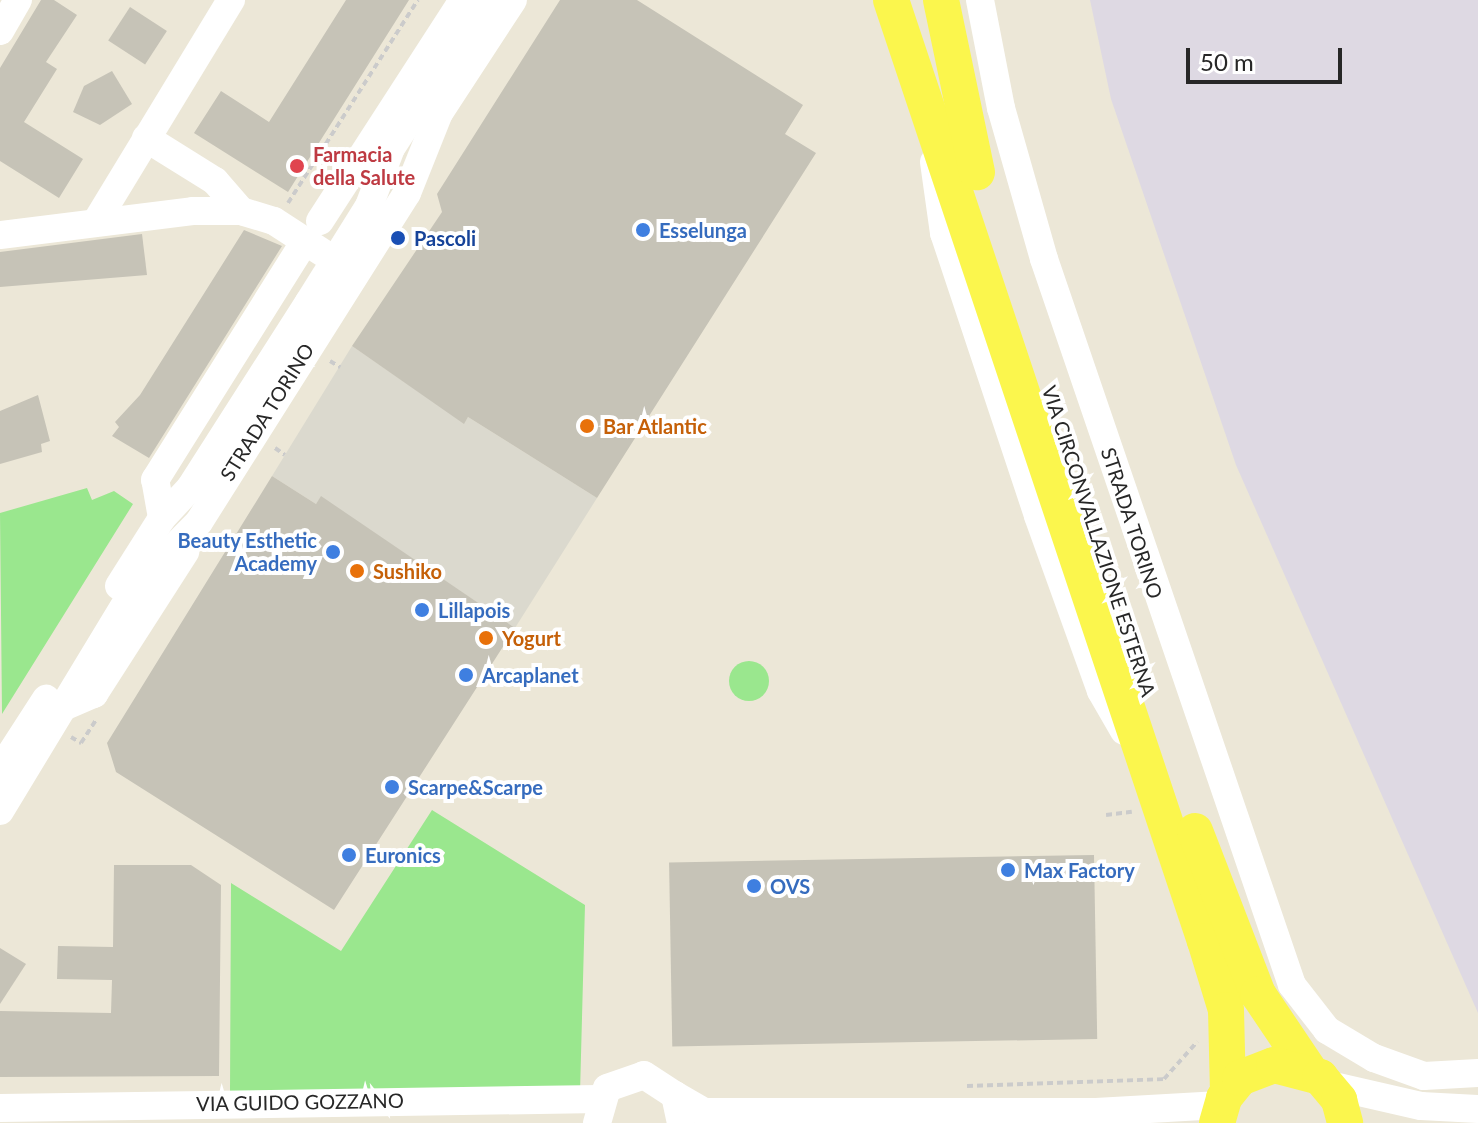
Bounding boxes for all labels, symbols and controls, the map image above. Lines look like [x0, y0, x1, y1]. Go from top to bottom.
scale bar [1190, 32, 1346, 82]
text: 50 m [1200, 47, 1254, 76]
place label: Farmacia della Salute [313, 142, 415, 189]
marker: Farmacia della Salute [288, 157, 306, 175]
place label: Esselunga [659, 218, 747, 242]
marker: Esselunga [634, 221, 652, 239]
place label: Pascoli [414, 226, 476, 250]
marker: Pascoli [389, 229, 407, 247]
street label: STRADA TORINO [215, 338, 319, 486]
street label: VIA CIRCONVALLAZIONE ESTERNA [1037, 382, 1161, 700]
place label: Bar Atlantic [603, 414, 708, 438]
marker: Bar Atlantic [578, 417, 596, 435]
street label: STRADA TORINO [1096, 444, 1168, 602]
place label: Beauty Esthetic Academy [177, 528, 317, 575]
marker: Beauty Esthetic Academy [324, 543, 342, 561]
place label: Sushiko [373, 559, 442, 583]
marker: Sushiko [348, 562, 366, 580]
place label: Lillapois [438, 598, 510, 622]
marker: Lillapois [413, 601, 431, 619]
place label: Yogurt [502, 626, 561, 650]
marker: Yogurt [477, 629, 495, 647]
place label: Arcaplanet [482, 663, 579, 687]
marker: Arcaplanet [457, 666, 475, 684]
place label: Scarpe&Scarpe [408, 775, 543, 799]
marker: Scarpe&Scarpe [383, 778, 401, 796]
place label: Euronics [365, 843, 441, 867]
marker: Euronics [340, 846, 358, 864]
place label: Max Factory [1024, 858, 1135, 882]
marker: Max Factory [999, 861, 1017, 879]
place label: OVS [770, 874, 810, 898]
marker: OVS [745, 877, 763, 895]
street label: VIA GUIDO GOZZANO [196, 1088, 404, 1116]

